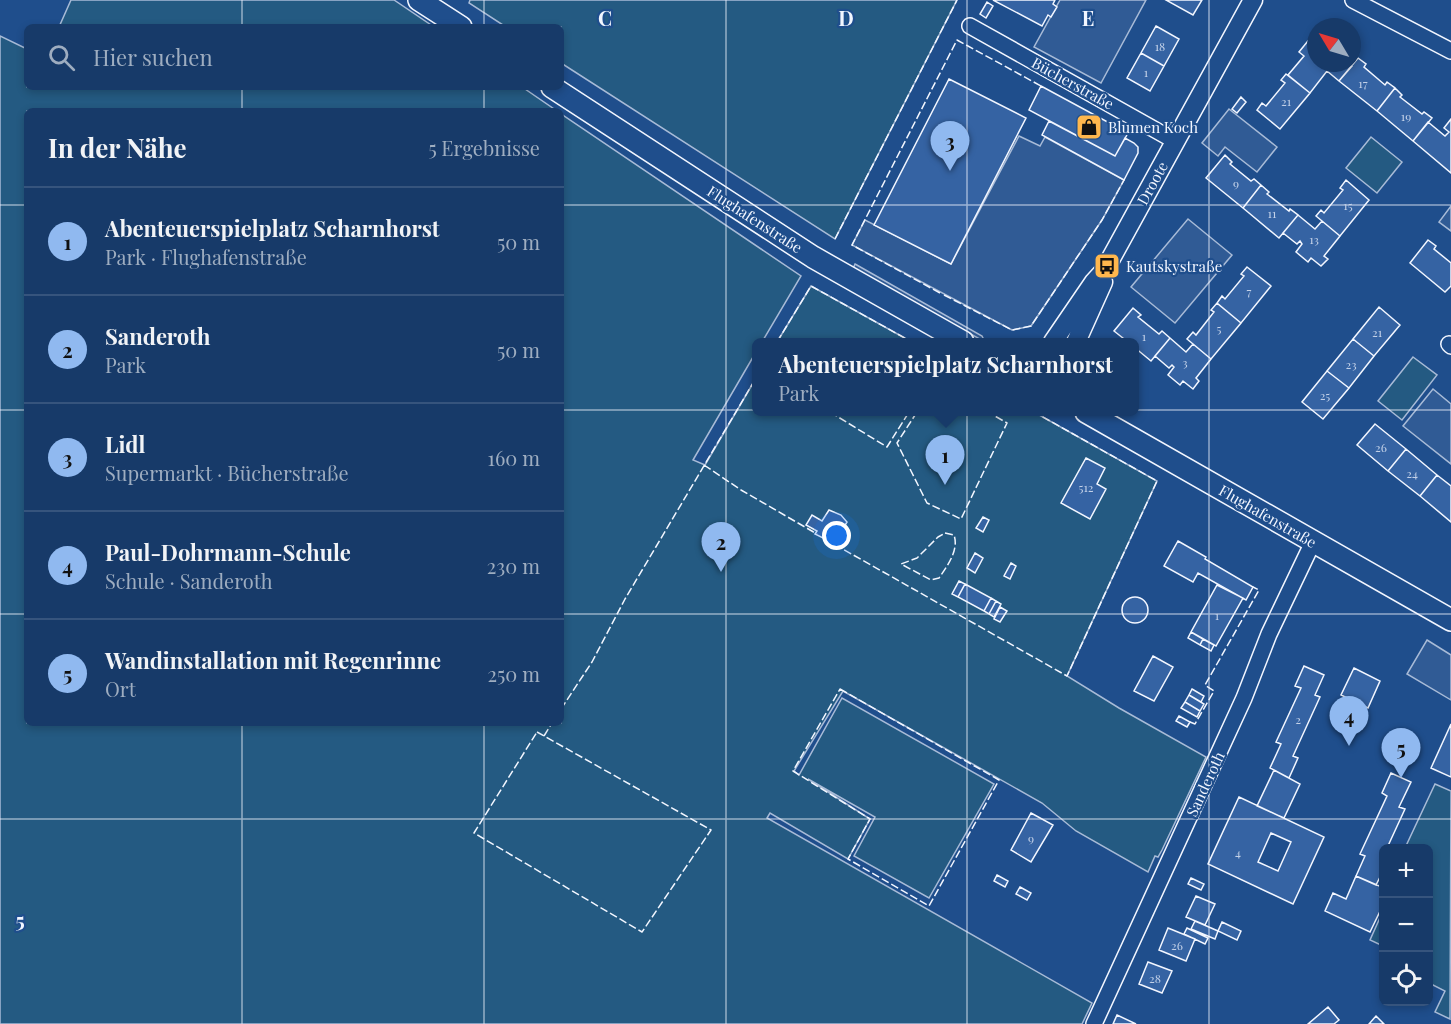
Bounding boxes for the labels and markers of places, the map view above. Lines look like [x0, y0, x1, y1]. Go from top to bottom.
shop icon: Blumen Koch [1074, 112, 1104, 142]
place label: Blumen Koch [1108, 117, 1198, 137]
pin: 3 [930, 122, 970, 171]
bus stop icon: Kautskystraße [1092, 251, 1122, 281]
place label: Kautskystraße [1126, 256, 1222, 276]
pin: 1 [926, 436, 964, 485]
pin: 2 [702, 522, 740, 572]
pin: 4 [1330, 696, 1368, 746]
pin: 5 [1382, 728, 1420, 778]

